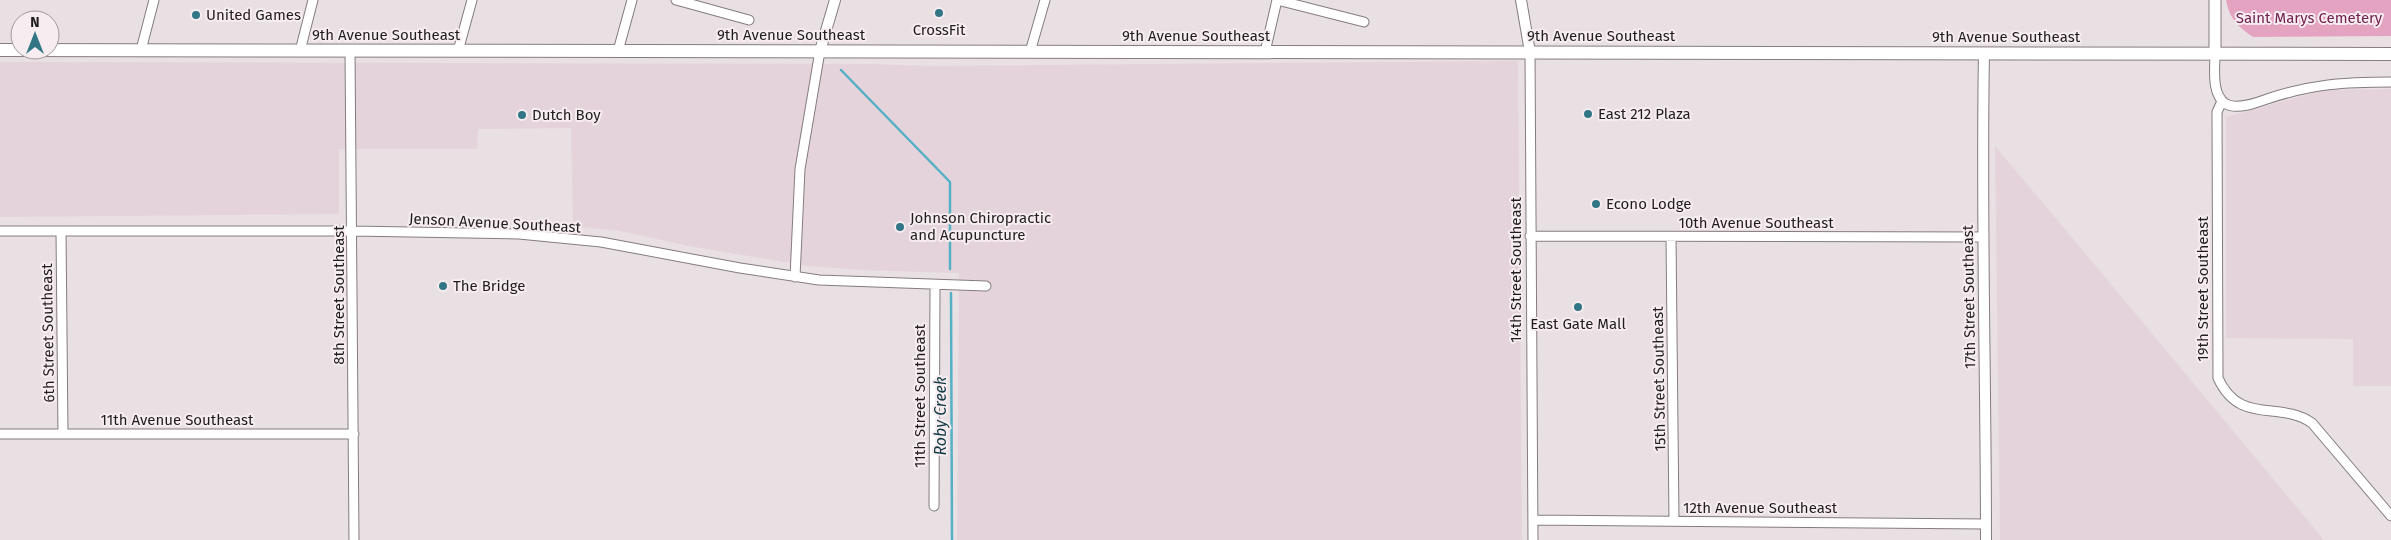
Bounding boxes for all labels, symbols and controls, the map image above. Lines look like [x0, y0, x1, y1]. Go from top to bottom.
place label: United Games [206, 6, 301, 24]
marker: CrossFit [933, 7, 945, 19]
marker: United Games [190, 9, 202, 21]
park label: Saint Marys Cemetery [2236, 9, 2383, 27]
north arrow [10, 10, 60, 60]
text: N [30, 14, 40, 31]
place label: CrossFit [913, 21, 966, 39]
street label: 9th Avenue Southeast [312, 26, 461, 44]
street label: 9th Avenue Southeast [717, 26, 866, 44]
street label: 9th Avenue Southeast [1122, 27, 1271, 45]
street label: 9th Avenue Southeast [1527, 27, 1676, 45]
street label: 9th Avenue Southeast [1932, 28, 2081, 46]
place label: East 212 Plaza [1598, 105, 1691, 123]
place label: Dutch Boy [532, 106, 601, 124]
marker: East 212 Plaza [1582, 108, 1594, 120]
marker: Dutch Boy [516, 109, 528, 121]
place label: Econo Lodge [1606, 195, 1691, 213]
street label: 14th Street Southeast [1507, 197, 1525, 343]
marker: Econo Lodge [1590, 198, 1602, 210]
place label: Johnson Chiropractic and Acupuncture [910, 209, 1051, 244]
street label: Jenson Avenue Southeast [409, 210, 582, 237]
street label: 10th Avenue Southeast [1678, 214, 1834, 232]
street label: 19th Street Southeast [2194, 216, 2212, 362]
marker: Johnson Chiropractic and Acupuncture [894, 221, 906, 233]
street label: 17th Street Southeast [1959, 224, 1979, 369]
street label: 8th Street Southeast [330, 225, 348, 365]
street label: 6th Street Southeast [38, 263, 58, 403]
place label: The Bridge [453, 277, 526, 295]
marker: The Bridge [437, 280, 449, 292]
marker: East Gate Mall [1572, 301, 1584, 313]
street label: 15th Street Southeast [1649, 306, 1669, 452]
place label: East Gate Mall [1530, 315, 1626, 333]
street label: 11th Street Southeast [911, 323, 929, 468]
water label: Roby Creek [931, 376, 950, 456]
street label: 11th Avenue Southeast [100, 411, 254, 429]
street label: 12th Avenue Southeast [1683, 499, 1838, 517]

